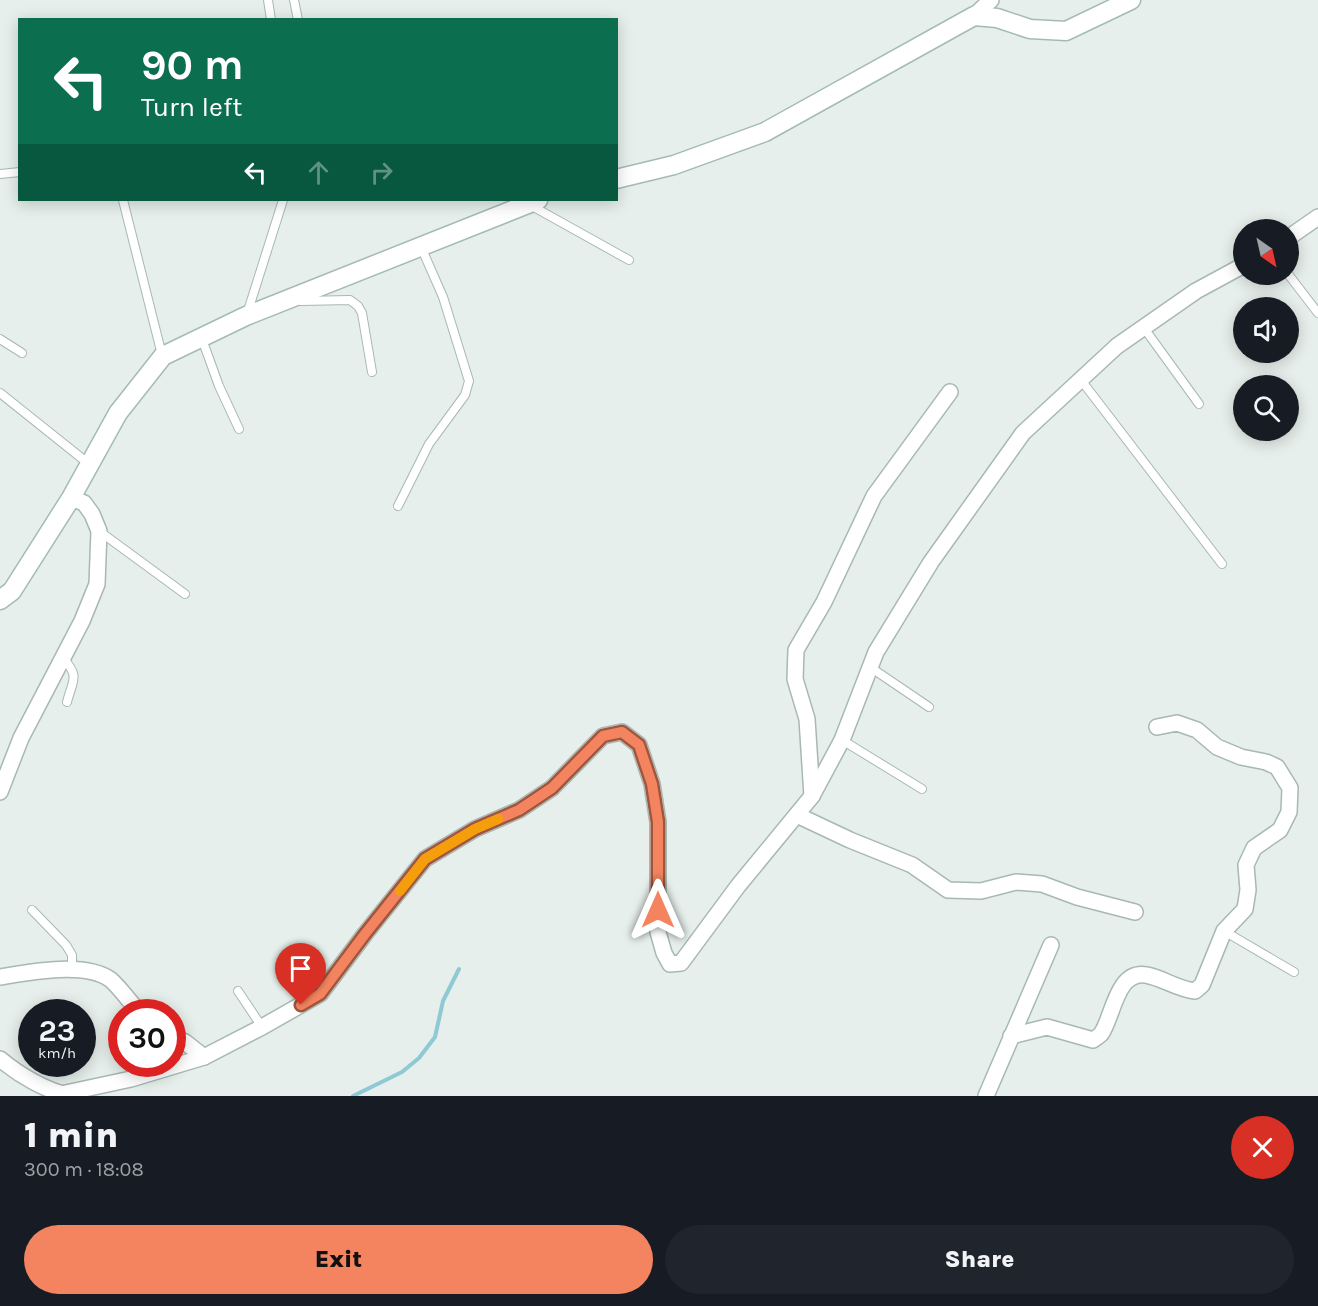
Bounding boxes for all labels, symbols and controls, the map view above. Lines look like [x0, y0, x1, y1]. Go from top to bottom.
text: 90 m [141, 40, 244, 90]
icon: left [42, 42, 120, 120]
text: Turn left [141, 91, 242, 123]
icon: left [239, 156, 272, 189]
icon: ahead [302, 156, 335, 189]
icon: right [365, 156, 398, 189]
north arrow [1233, 219, 1299, 285]
map controls [1233, 219, 1299, 441]
button: sound [1233, 297, 1299, 363]
button: search [1233, 375, 1299, 441]
position arrow [626, 878, 690, 942]
pin [275, 943, 326, 1005]
icon: arrive [284, 952, 317, 985]
speed limit sign: 30 [108, 999, 186, 1077]
text: 23 [39, 1013, 75, 1049]
text: km/h [38, 1044, 76, 1062]
text: 1 min [24, 1114, 118, 1156]
button: close [1231, 1116, 1294, 1179]
text: 300 m · 18:08 [24, 1158, 144, 1181]
button: Exit [24, 1225, 653, 1294]
button: Share [665, 1225, 1294, 1294]

